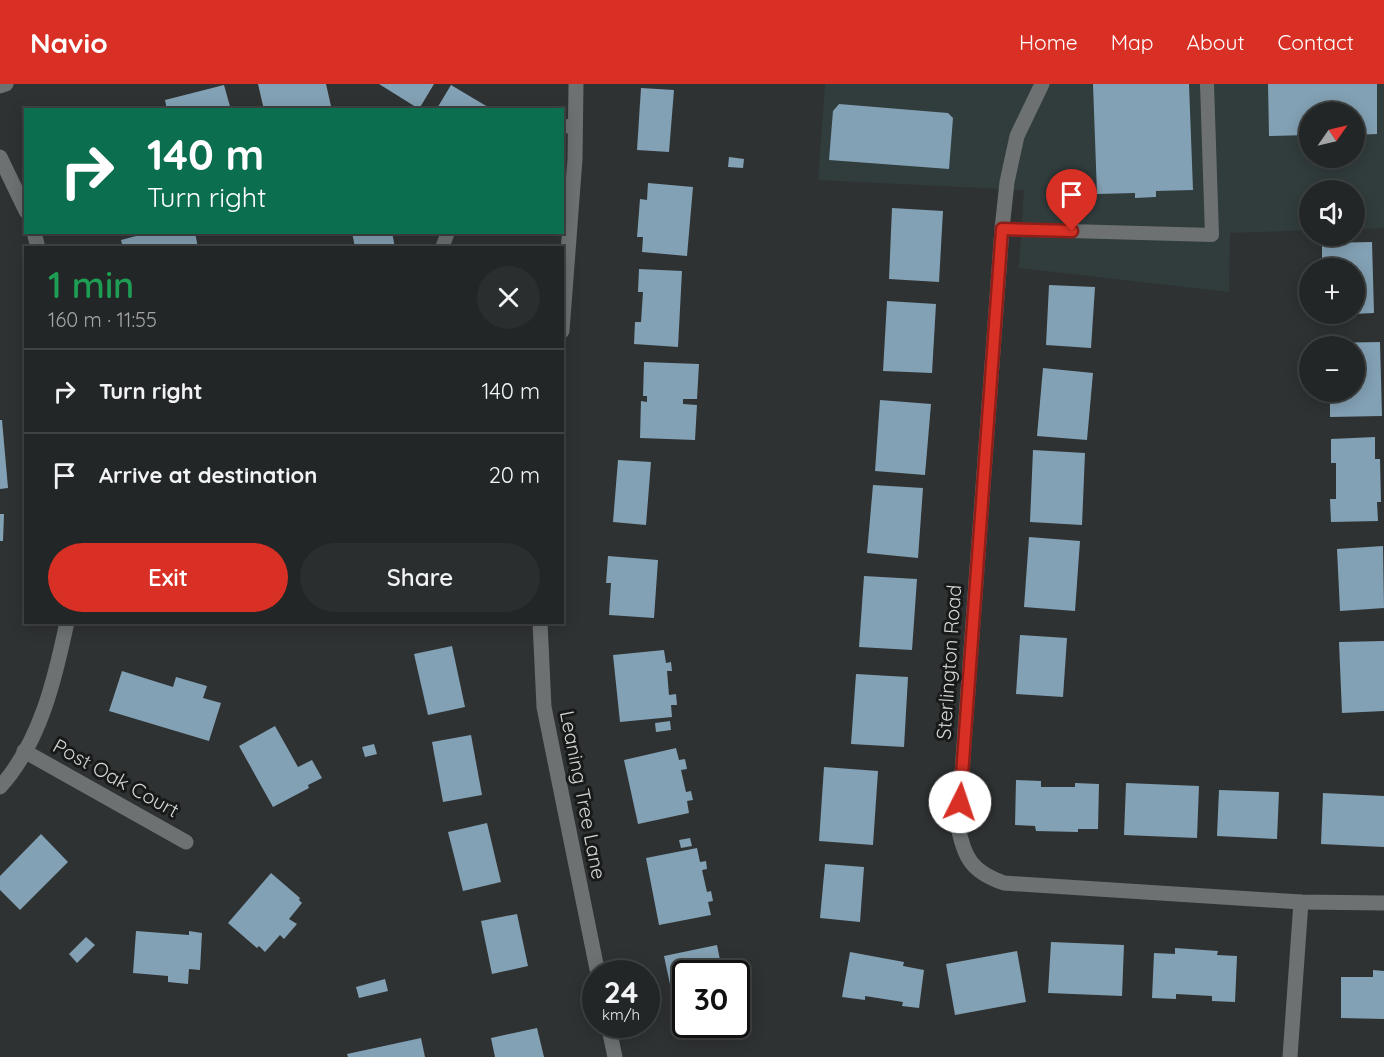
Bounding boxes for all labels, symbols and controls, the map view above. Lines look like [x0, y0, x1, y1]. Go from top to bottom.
text: Navio [30, 25, 108, 60]
text: Home [1019, 29, 1078, 55]
text: Map [1111, 29, 1154, 55]
text: About [1187, 29, 1245, 55]
text: Contact [1278, 29, 1354, 55]
north arrow [1299, 102, 1365, 168]
map controls [1299, 102, 1365, 402]
text: 140 m [147, 128, 264, 181]
icon: right [48, 132, 126, 210]
pin [1046, 169, 1097, 231]
icon: arrive [1055, 178, 1088, 211]
text: Turn right [147, 180, 266, 214]
button: sound [1299, 180, 1365, 246]
button: + [1299, 258, 1365, 324]
text: 1 min [48, 262, 134, 307]
button: close [477, 266, 540, 329]
text: 160 m · 11:55 [48, 307, 157, 332]
button: − [1299, 336, 1365, 402]
icon: right [48, 375, 81, 408]
text: Turn right [99, 377, 203, 405]
text: 140 m [481, 377, 540, 405]
icon: arrive [48, 459, 81, 492]
text: Arrive at destination [99, 461, 317, 489]
text: 20 m [489, 461, 540, 489]
button: Exit [48, 543, 288, 612]
button: Share [300, 543, 540, 612]
street label: Sterlington Road [931, 584, 966, 740]
street label: Leaning Tree Lane [555, 708, 612, 881]
street label: Post Oak Court [49, 733, 184, 823]
position arrow [928, 770, 992, 834]
speed limit sign: 30 [672, 960, 750, 1038]
text: 24 [604, 973, 638, 1011]
text: km/h [602, 1005, 640, 1024]

